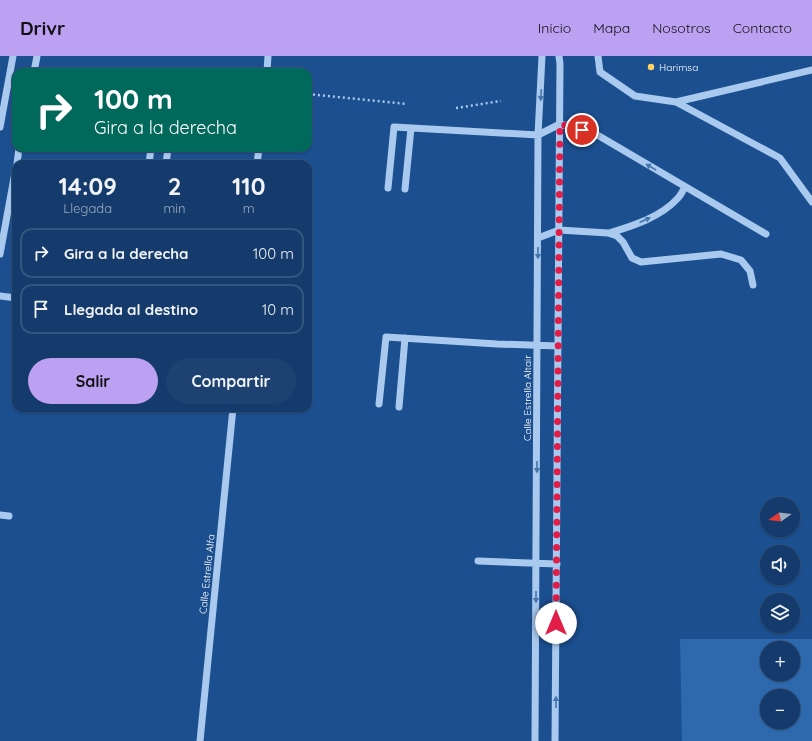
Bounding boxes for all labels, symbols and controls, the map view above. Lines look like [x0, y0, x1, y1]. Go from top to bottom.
text: Drivr [20, 16, 65, 40]
text: Inicio [538, 19, 571, 37]
text: Mapa [593, 19, 630, 37]
text: Nosotros [652, 19, 711, 37]
text: Contacto [733, 19, 792, 37]
place label: Harimsa [659, 61, 698, 74]
marker: Harimsa [646, 62, 656, 72]
text: 100 m [94, 81, 173, 116]
icon: right [28, 84, 80, 136]
one-way arrow [537, 89, 544, 101]
pin [565, 113, 599, 147]
text: Gira a la derecha [94, 116, 237, 139]
icon: arrive [571, 119, 593, 141]
one-way arrow [646, 163, 656, 171]
text: 14:09 [59, 171, 117, 201]
text: 2 [168, 171, 181, 201]
text: 110 [232, 171, 265, 201]
text: Llegada [63, 200, 112, 216]
text: min [163, 200, 186, 216]
text: m [243, 200, 255, 216]
one-way arrow [639, 217, 651, 223]
icon: right [30, 242, 52, 264]
text: Gira a la derecha [64, 244, 189, 263]
text: 100 m [253, 244, 294, 263]
one-way arrow [535, 247, 541, 260]
icon: arrive [30, 298, 52, 320]
text: Llegada al destino [64, 300, 198, 319]
text: 10 m [262, 300, 294, 319]
street label: Calle Estrella Altair [521, 355, 534, 441]
button: Salir [28, 358, 158, 404]
button: Compartir [166, 358, 296, 404]
one-way arrow [534, 461, 540, 474]
north arrow [760, 497, 800, 537]
map controls [760, 497, 800, 729]
street label: Calle Estrella Alfa [196, 533, 218, 615]
button: sound [760, 545, 800, 585]
one-way arrow [533, 591, 539, 604]
button: layers [760, 593, 800, 633]
position arrow [535, 602, 577, 644]
button: + [760, 641, 800, 681]
button: − [760, 689, 800, 729]
one-way arrow [553, 695, 559, 708]

